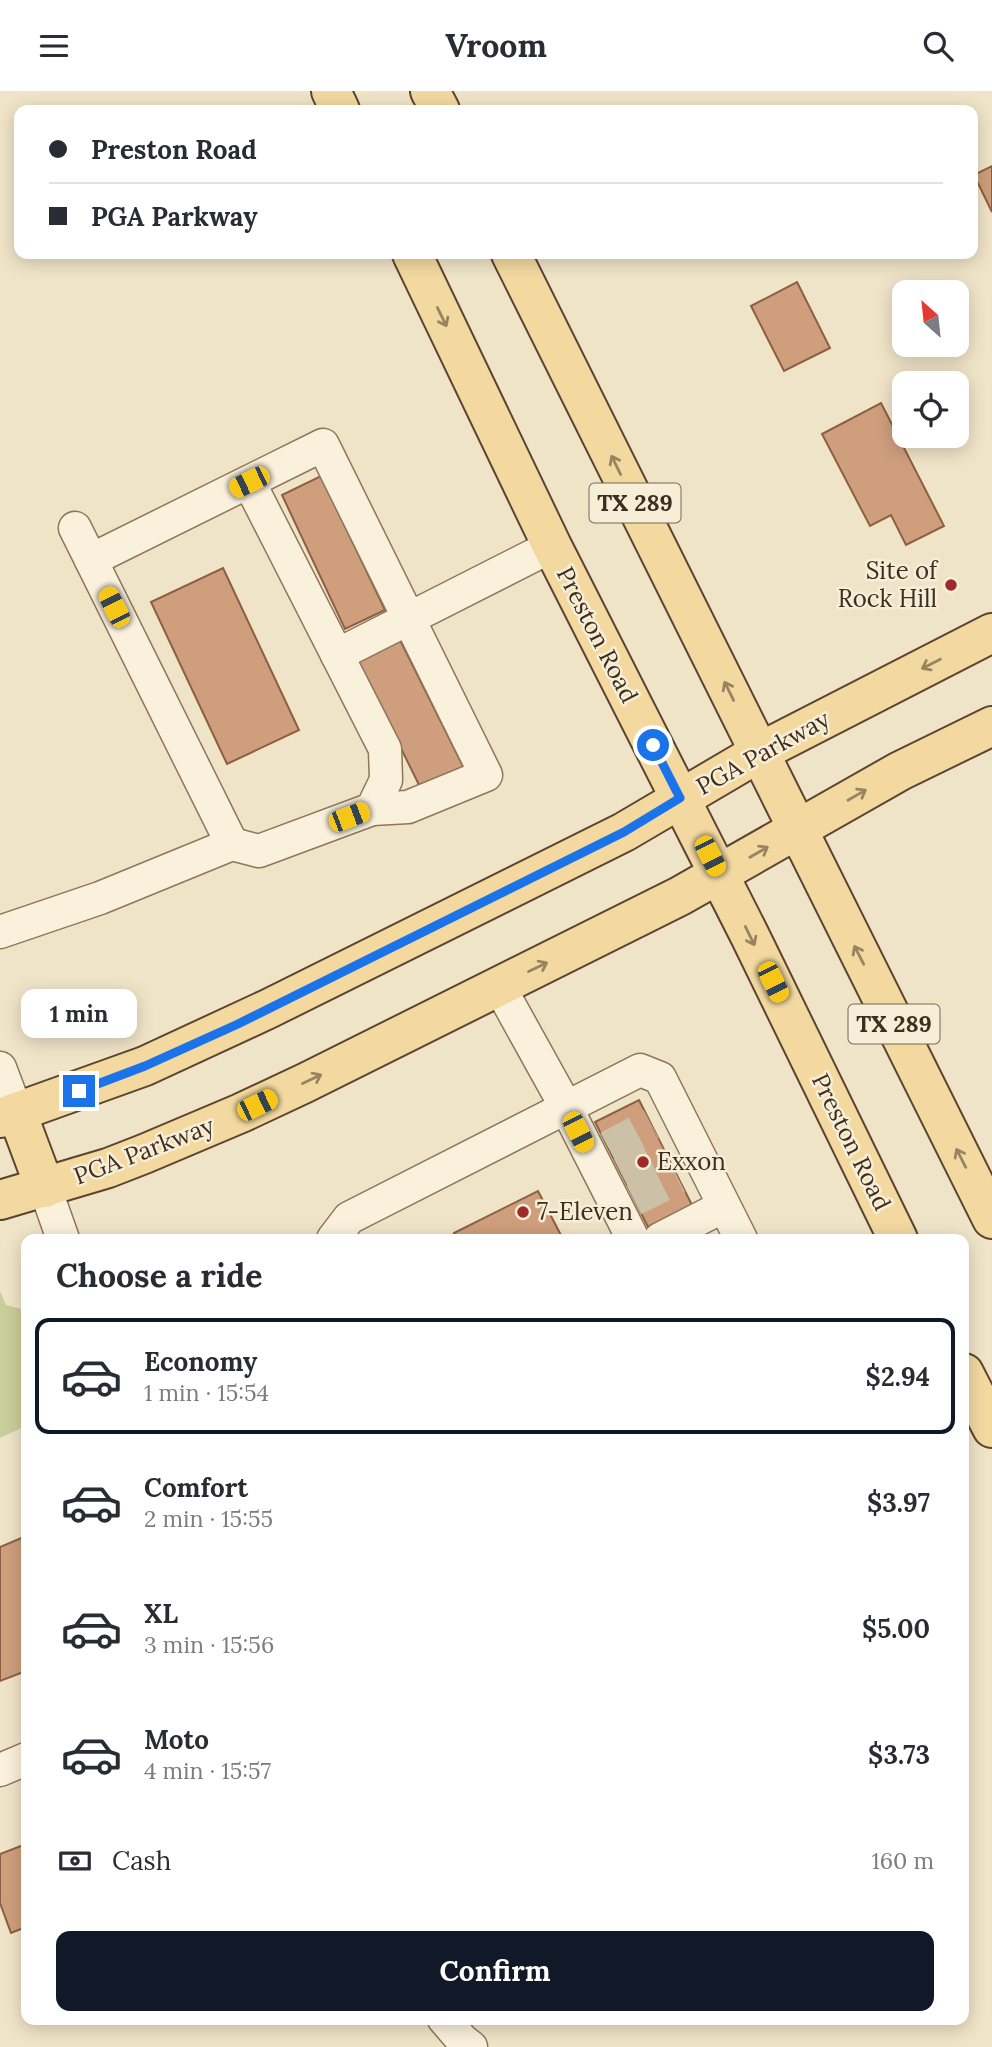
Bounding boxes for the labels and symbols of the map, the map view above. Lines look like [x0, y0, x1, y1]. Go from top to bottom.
north arrow [892, 280, 970, 357]
one-way arrow [436, 306, 450, 327]
one-way arrow [609, 455, 623, 476]
car [226, 463, 273, 501]
road number: TX 289 [590, 483, 680, 523]
place label: Site of Rock Hill [838, 555, 939, 614]
street label: Preston Road [550, 561, 645, 708]
marker: Site of Rock Hill [943, 577, 959, 593]
car [96, 584, 133, 630]
one-way arrow [921, 658, 942, 671]
one-way arrow [721, 681, 735, 702]
street label: PGA Parkway [691, 703, 835, 802]
route start [637, 729, 669, 761]
one-way arrow [846, 788, 867, 801]
car [326, 800, 373, 834]
car [692, 833, 729, 879]
one-way arrow [748, 845, 768, 859]
one-way arrow [744, 925, 758, 946]
one-way arrow [852, 945, 866, 966]
one-way arrow [527, 959, 548, 973]
car [755, 959, 792, 1005]
callout: 1 min [21, 989, 137, 1039]
road number: TX 289 [848, 1005, 940, 1043]
street label: Preston Road [805, 1068, 898, 1215]
one-way arrow [301, 1072, 322, 1086]
route end [63, 1075, 95, 1107]
car [234, 1086, 281, 1124]
street label: PGA Parkway [69, 1109, 219, 1192]
car [560, 1109, 597, 1155]
place label: Exxon [657, 1146, 726, 1177]
one-way arrow [954, 1148, 968, 1169]
marker: Exxon [635, 1154, 651, 1170]
place label: 7-Eleven [537, 1196, 633, 1227]
marker: 7-Eleven [515, 1204, 531, 1220]

